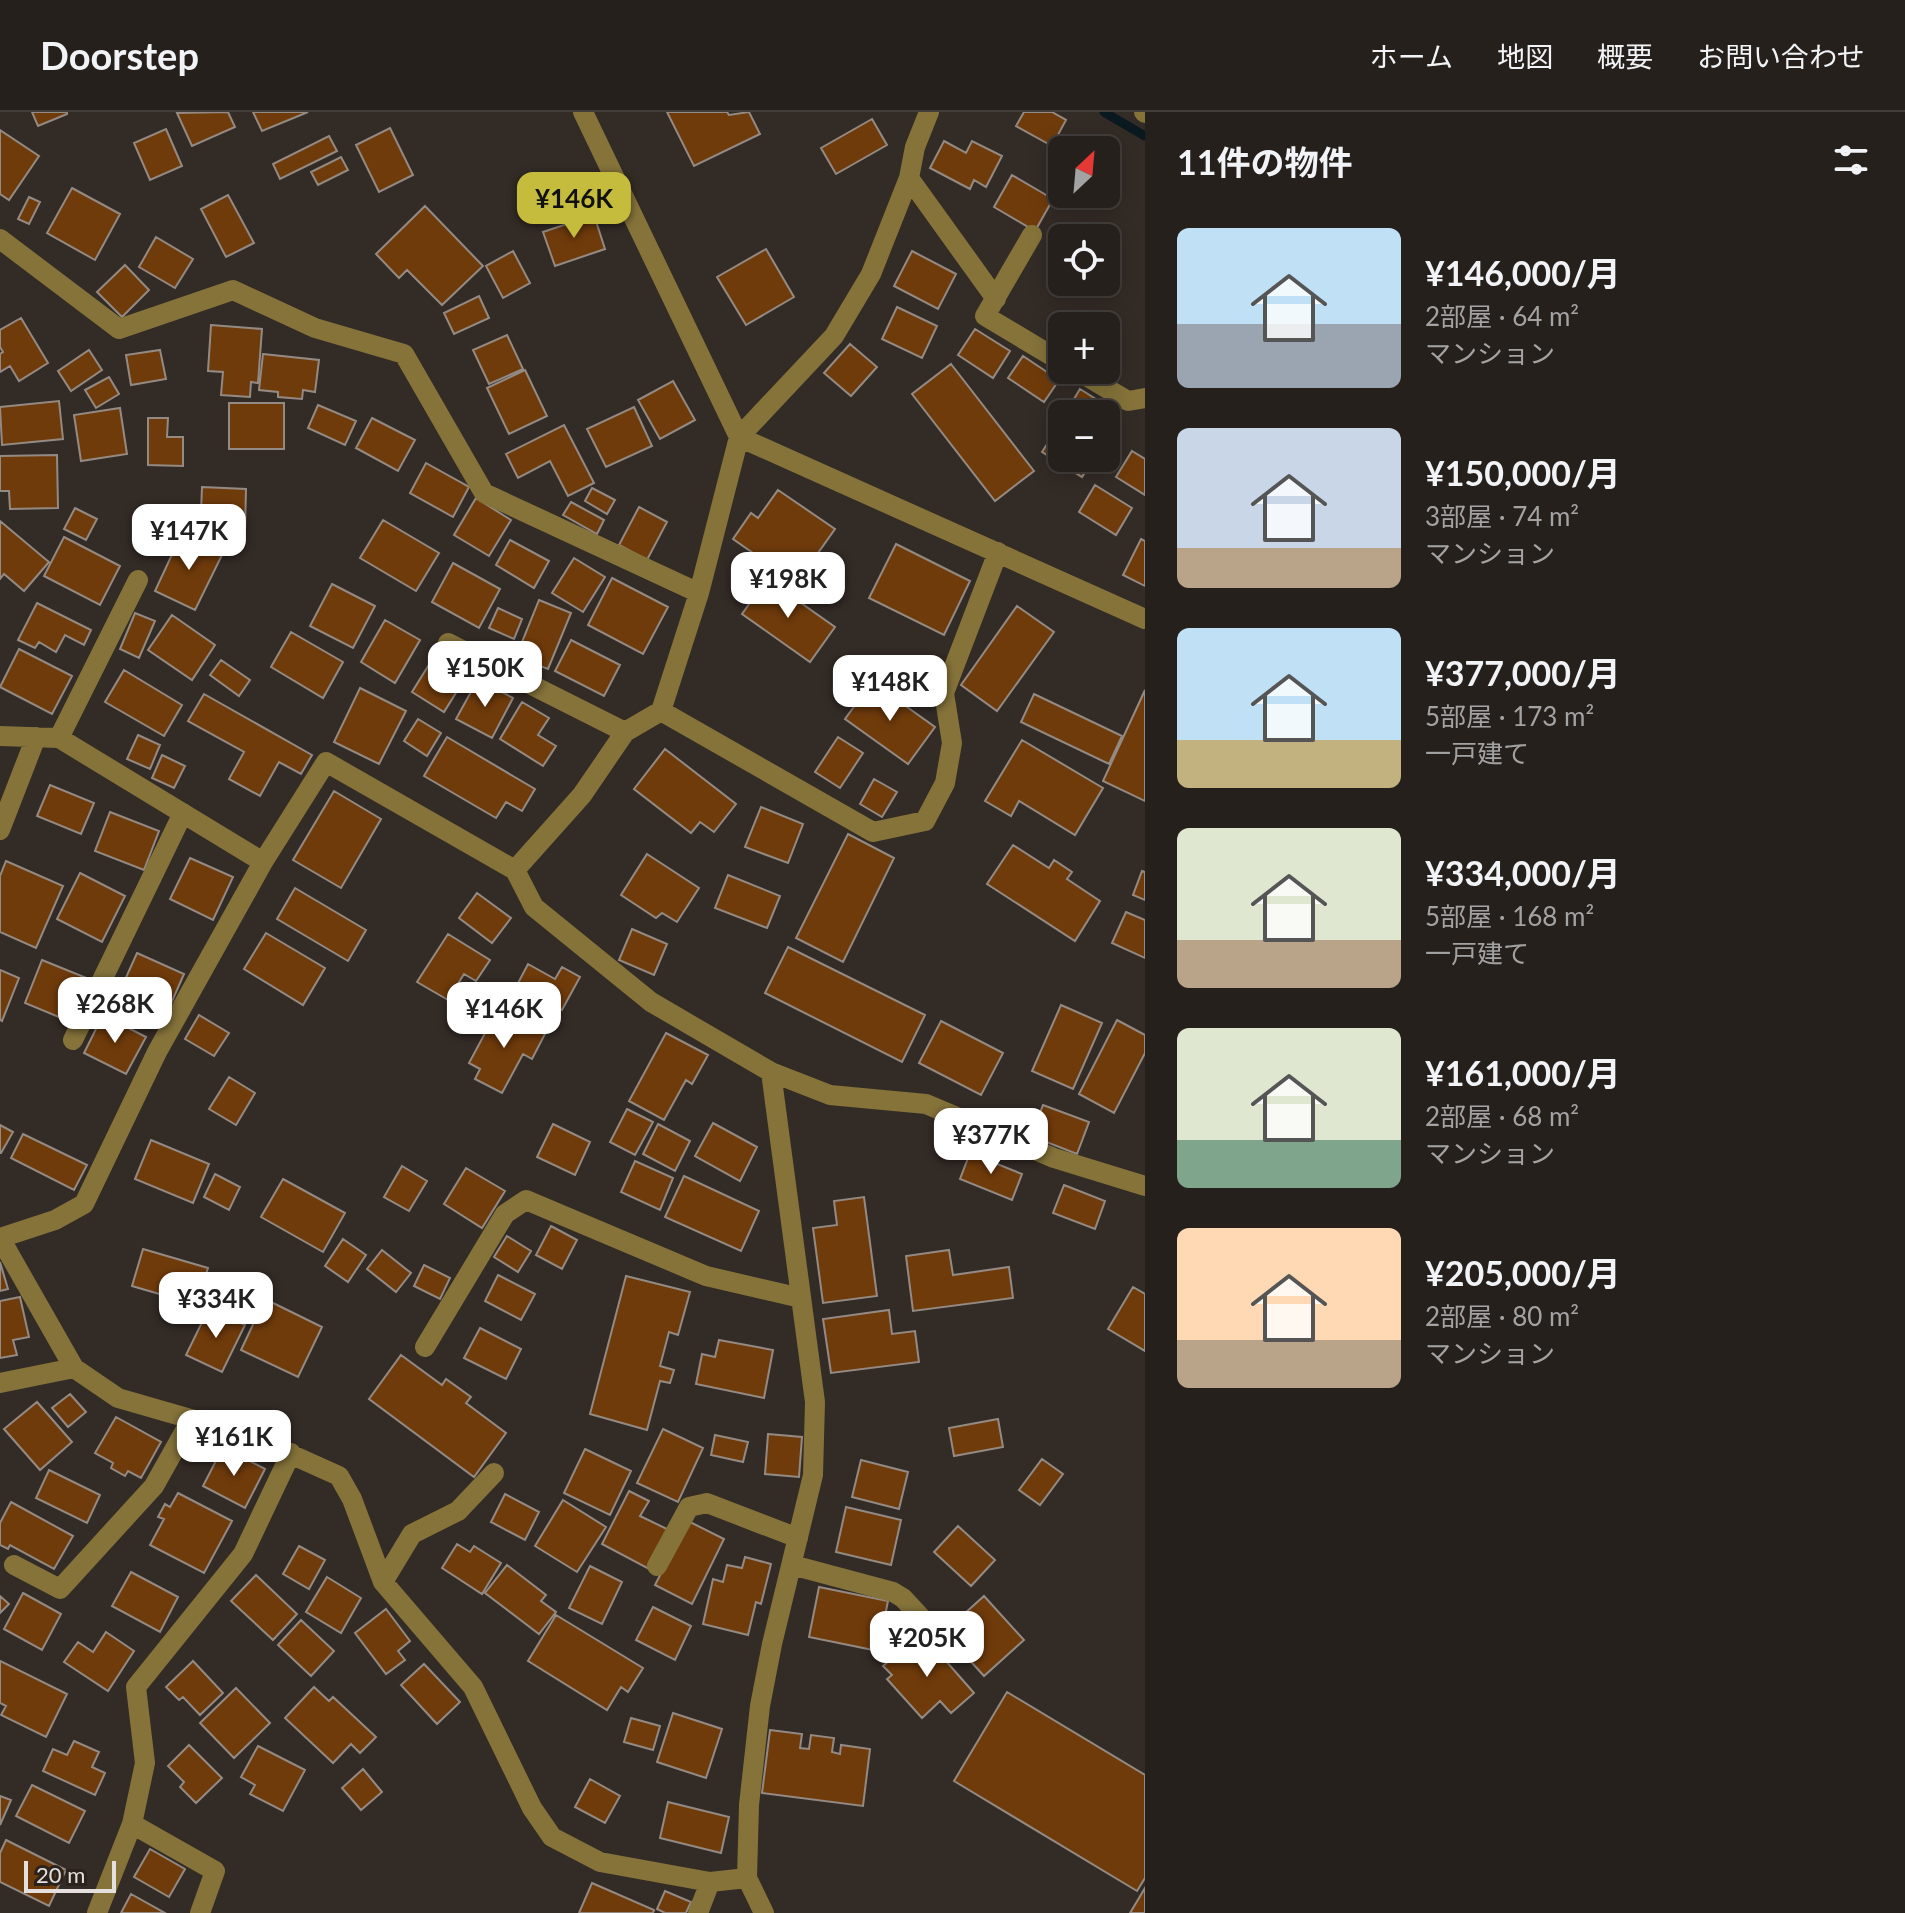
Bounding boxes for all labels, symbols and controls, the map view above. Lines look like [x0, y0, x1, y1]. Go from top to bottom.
text: Doorstep [40, 32, 199, 78]
text: ホーム [1370, 39, 1453, 73]
text: 地図 [1497, 39, 1553, 73]
text: 概要 [1597, 39, 1653, 73]
text: お問い合わせ [1697, 39, 1865, 73]
north arrow [1048, 136, 1120, 208]
map controls [1048, 136, 1120, 472]
icon: filters [1829, 138, 1873, 182]
text: 11件の物件 [1177, 141, 1352, 182]
pin: ¥146K [518, 172, 630, 240]
text: ¥146K [535, 182, 613, 214]
button: locate [1048, 224, 1120, 296]
text: ¥146,000/月 [1425, 252, 1621, 293]
icon: home [1241, 260, 1337, 356]
text: 2部屋 · 64 m² [1425, 300, 1579, 332]
button: + [1048, 312, 1120, 384]
text: マンション [1425, 337, 1555, 369]
button: − [1048, 400, 1120, 472]
text: ¥150,000/月 [1425, 452, 1621, 493]
icon: home [1241, 460, 1337, 556]
text: 3部屋 · 74 m² [1425, 500, 1579, 532]
pin: ¥147K [133, 504, 245, 572]
text: ¥147K [150, 514, 228, 546]
text: マンション [1425, 537, 1555, 569]
pin: ¥198K [732, 552, 844, 620]
text: ¥198K [749, 562, 827, 594]
pin: ¥150K [429, 641, 541, 709]
text: ¥150K [446, 651, 524, 683]
text: ¥377,000/月 [1425, 652, 1621, 693]
pin: ¥148K [834, 655, 946, 723]
icon: home [1241, 660, 1337, 756]
text: ¥148K [851, 665, 929, 697]
text: 5部屋 · 173 m² [1425, 700, 1594, 732]
text: 一戸建て [1425, 737, 1529, 769]
text: ¥334,000/月 [1425, 852, 1621, 893]
icon: home [1241, 860, 1337, 956]
text: 5部屋 · 168 m² [1425, 900, 1594, 932]
text: 一戸建て [1425, 937, 1529, 969]
pin: ¥268K [59, 977, 171, 1045]
pin: ¥146K [448, 982, 560, 1050]
text: ¥268K [76, 987, 154, 1019]
text: ¥146K [465, 992, 543, 1024]
text: ¥161,000/月 [1425, 1052, 1621, 1093]
icon: home [1241, 1060, 1337, 1156]
text: 2部屋 · 68 m² [1425, 1100, 1579, 1132]
pin: ¥377K [935, 1108, 1047, 1176]
text: ¥377K [952, 1118, 1030, 1150]
text: マンション [1425, 1137, 1555, 1169]
text: ¥205,000/月 [1425, 1252, 1621, 1293]
icon: home [1241, 1260, 1337, 1356]
pin: ¥334K [160, 1272, 272, 1340]
text: ¥334K [177, 1282, 255, 1314]
text: 2部屋 · 80 m² [1425, 1300, 1579, 1332]
text: マンション [1425, 1337, 1555, 1369]
pin: ¥161K [178, 1410, 290, 1478]
text: ¥161K [195, 1420, 273, 1452]
pin: ¥205K [871, 1611, 983, 1679]
text: ¥205K [888, 1621, 966, 1653]
scale bar [24, 1857, 116, 1893]
text: 20 m [36, 1861, 85, 1888]

